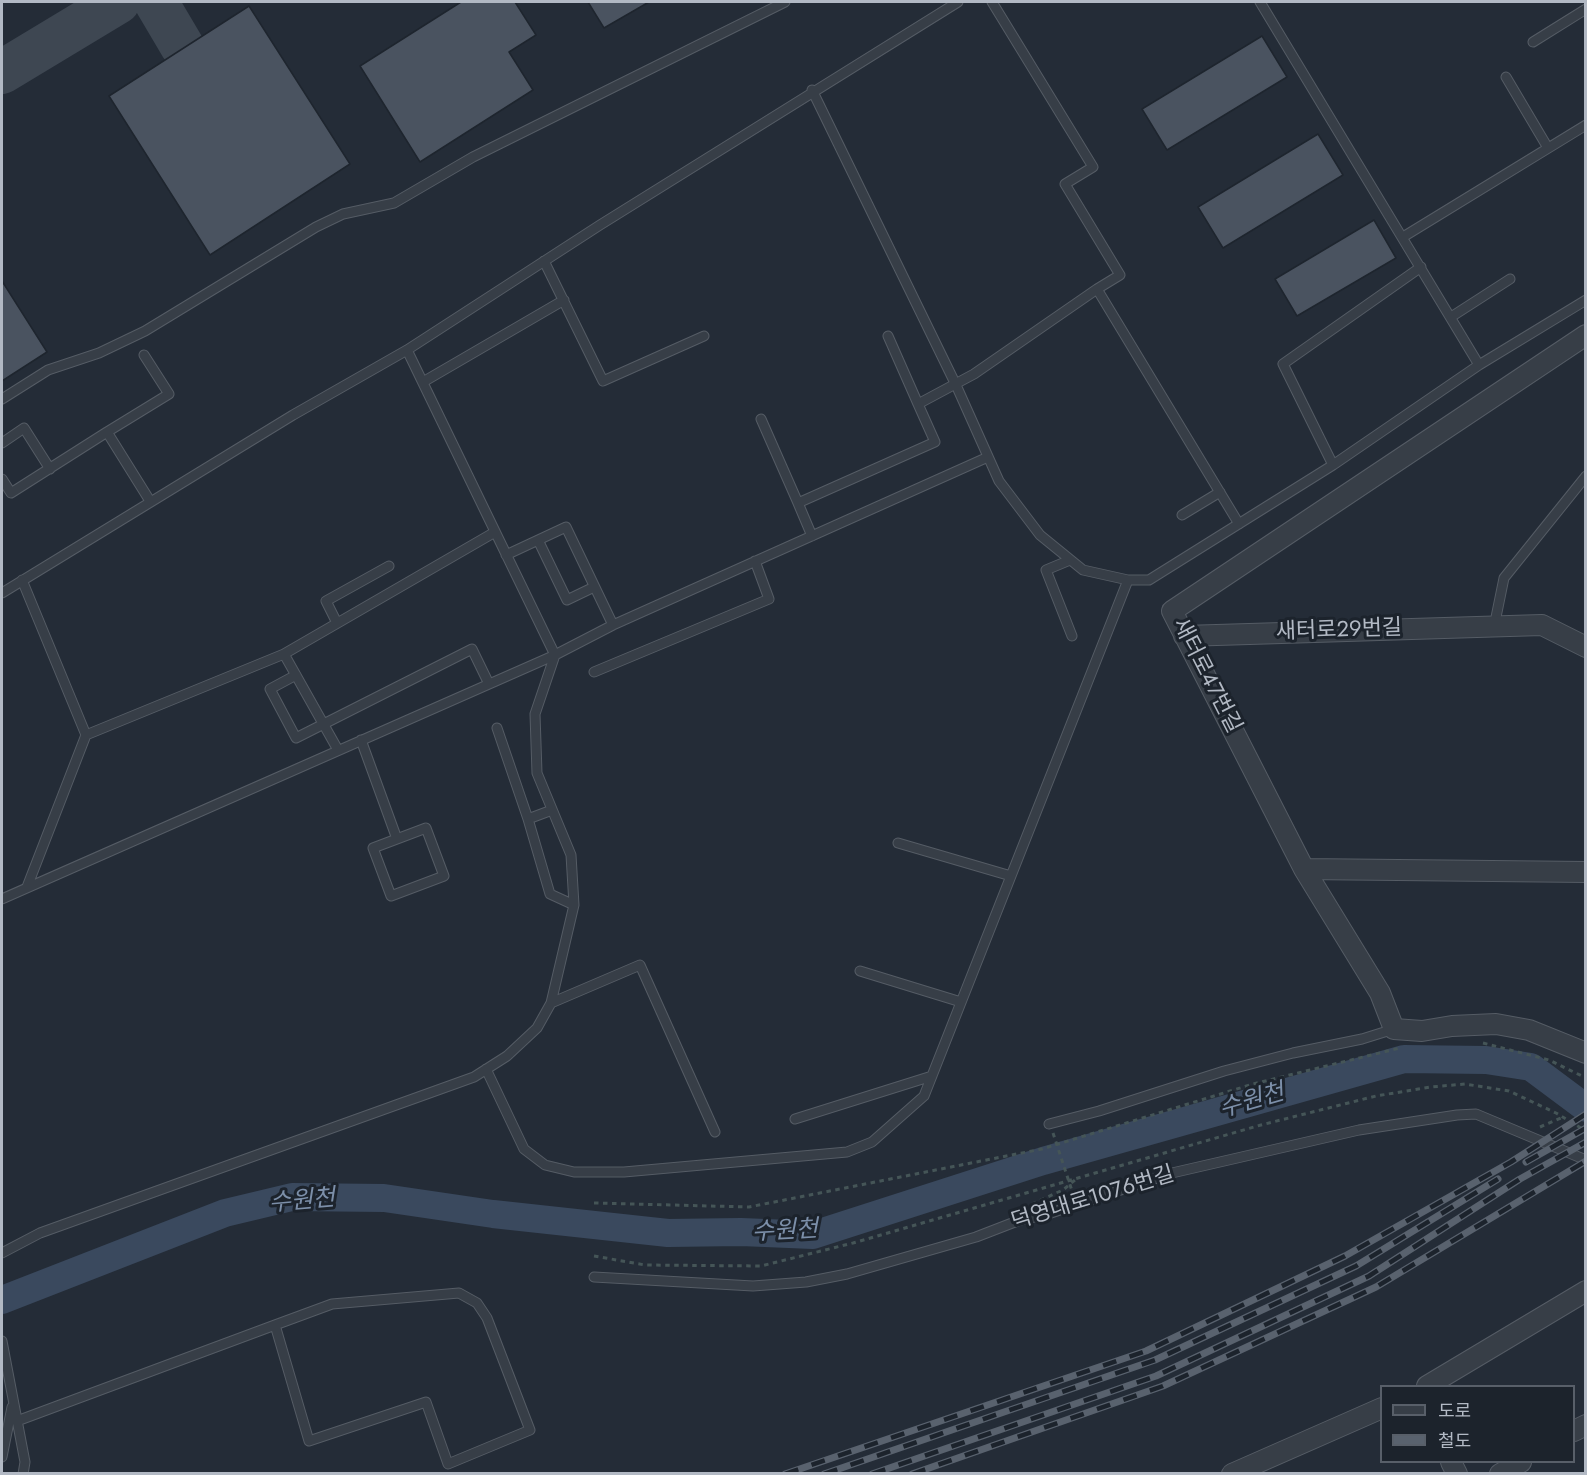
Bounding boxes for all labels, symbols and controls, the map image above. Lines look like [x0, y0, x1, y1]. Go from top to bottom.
street label: 새터로47번길 [1166, 614, 1246, 738]
street label: 새터로29번길 [1275, 616, 1403, 646]
water label: 수원천 [1216, 1079, 1288, 1125]
street label: 덕영대로1076번길 [1008, 1162, 1178, 1236]
water label: 수원천 [268, 1185, 336, 1219]
water label: 수원천 [751, 1216, 819, 1248]
legend [1380, 1385, 1575, 1463]
text: 도로 [1438, 1398, 1471, 1424]
text: 철도 [1438, 1428, 1471, 1454]

